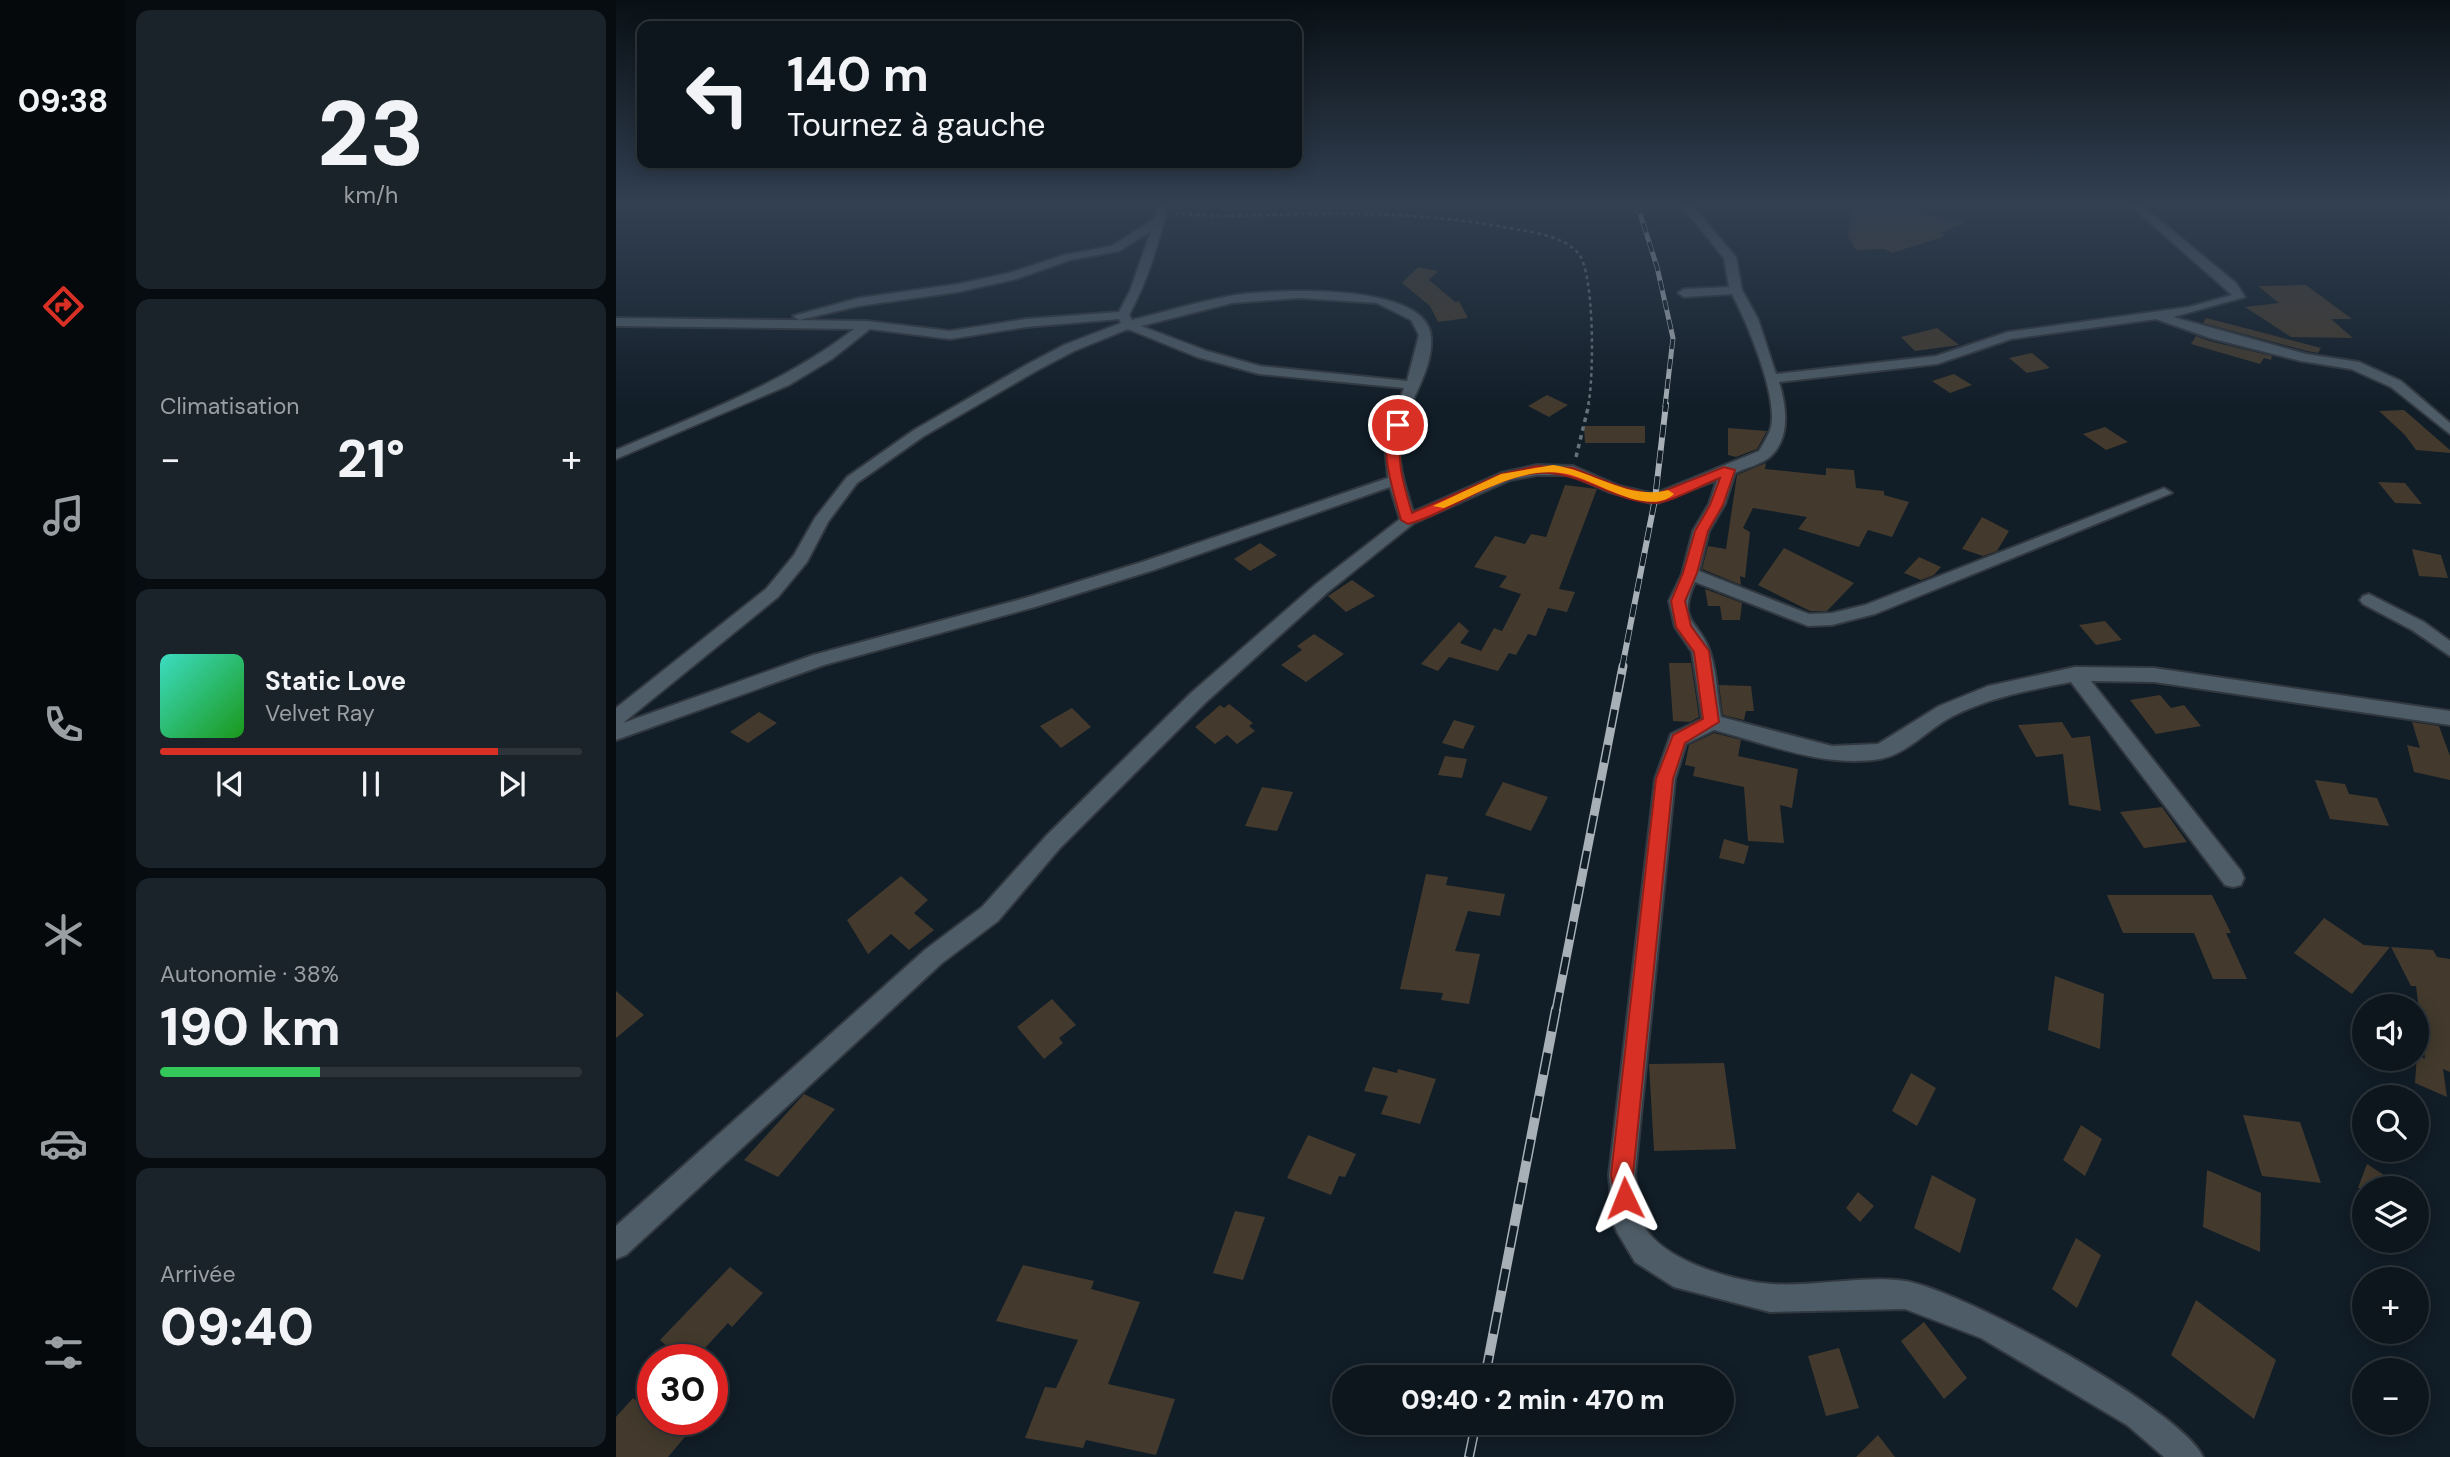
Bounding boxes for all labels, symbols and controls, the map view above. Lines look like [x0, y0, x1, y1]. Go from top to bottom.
text: 140 m [787, 42, 929, 106]
icon: left [672, 49, 763, 140]
text: 23 [317, 75, 425, 193]
text: 09:38 [18, 80, 108, 122]
text: Tournez à gauche [787, 104, 1045, 146]
text: km/h [344, 180, 398, 210]
icon: directions [39, 282, 88, 331]
text: Climatisation [160, 391, 299, 421]
pin [1368, 395, 1428, 455]
icon: arrive [1379, 406, 1417, 444]
text: 21° [337, 425, 405, 493]
text: − [160, 434, 181, 484]
text: + [561, 434, 582, 484]
icon: music [39, 491, 88, 540]
text: Static Love [265, 664, 406, 698]
text: Velvet Ray [265, 698, 375, 728]
icon: phone [39, 700, 88, 749]
icon: previous [211, 765, 249, 803]
icon: pause [352, 765, 390, 803]
icon: next [493, 765, 531, 803]
icon: climate [39, 910, 88, 959]
text: Autonomie · 38% [160, 959, 339, 989]
text: 190 km [160, 993, 341, 1061]
map controls [2352, 994, 2429, 1435]
button: sound [2352, 994, 2429, 1071]
button: search [2352, 1085, 2429, 1162]
icon: car [39, 1119, 88, 1168]
position arrow [1588, 1161, 1662, 1235]
button: layers [2352, 1176, 2429, 1253]
text: Arrivée [160, 1259, 236, 1289]
button: + [2352, 1267, 2429, 1344]
text: 09:40 [160, 1293, 314, 1361]
icon: filters [39, 1328, 88, 1377]
speed limit sign: 30 [637, 1344, 728, 1435]
button: − [2352, 1358, 2429, 1435]
text: 09:40 · 2 min · 470 m [1401, 1383, 1665, 1417]

